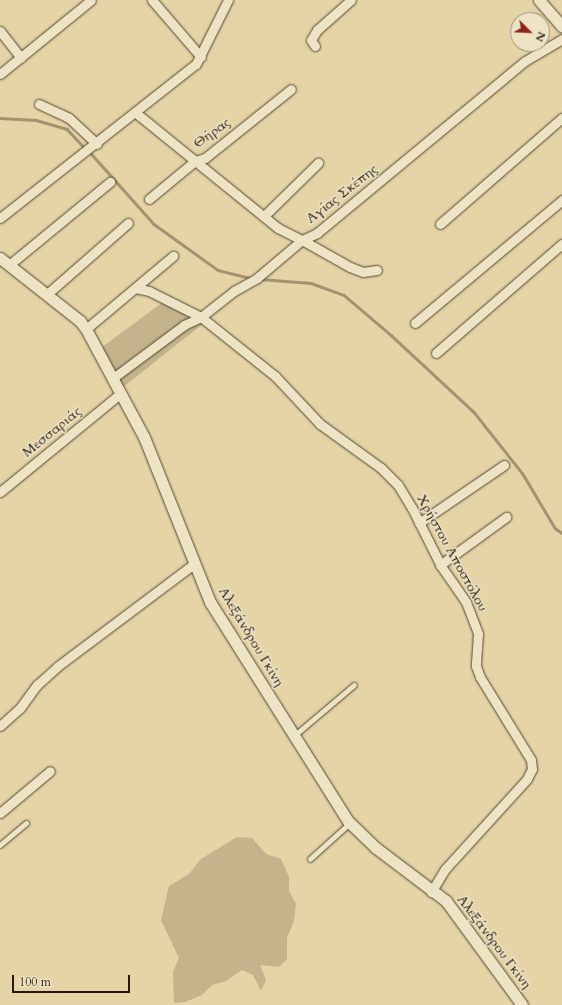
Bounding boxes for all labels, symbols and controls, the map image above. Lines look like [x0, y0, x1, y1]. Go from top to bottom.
north arrow [510, 12, 550, 52]
text: N [532, 29, 549, 44]
street label: Θήρας [190, 114, 234, 152]
street label: Αγίας Σκέπης [303, 161, 381, 227]
street label: Μεσσαριάς [19, 403, 85, 461]
street label: Χρήστου Αποστόλου [413, 492, 491, 614]
street label: Αλεξάνδρου Γκίνη [215, 584, 287, 690]
street label: Αλεξάνδρου Γκίνη [453, 892, 535, 992]
scale bar [14, 967, 132, 993]
text: 100 m [19, 974, 51, 990]

